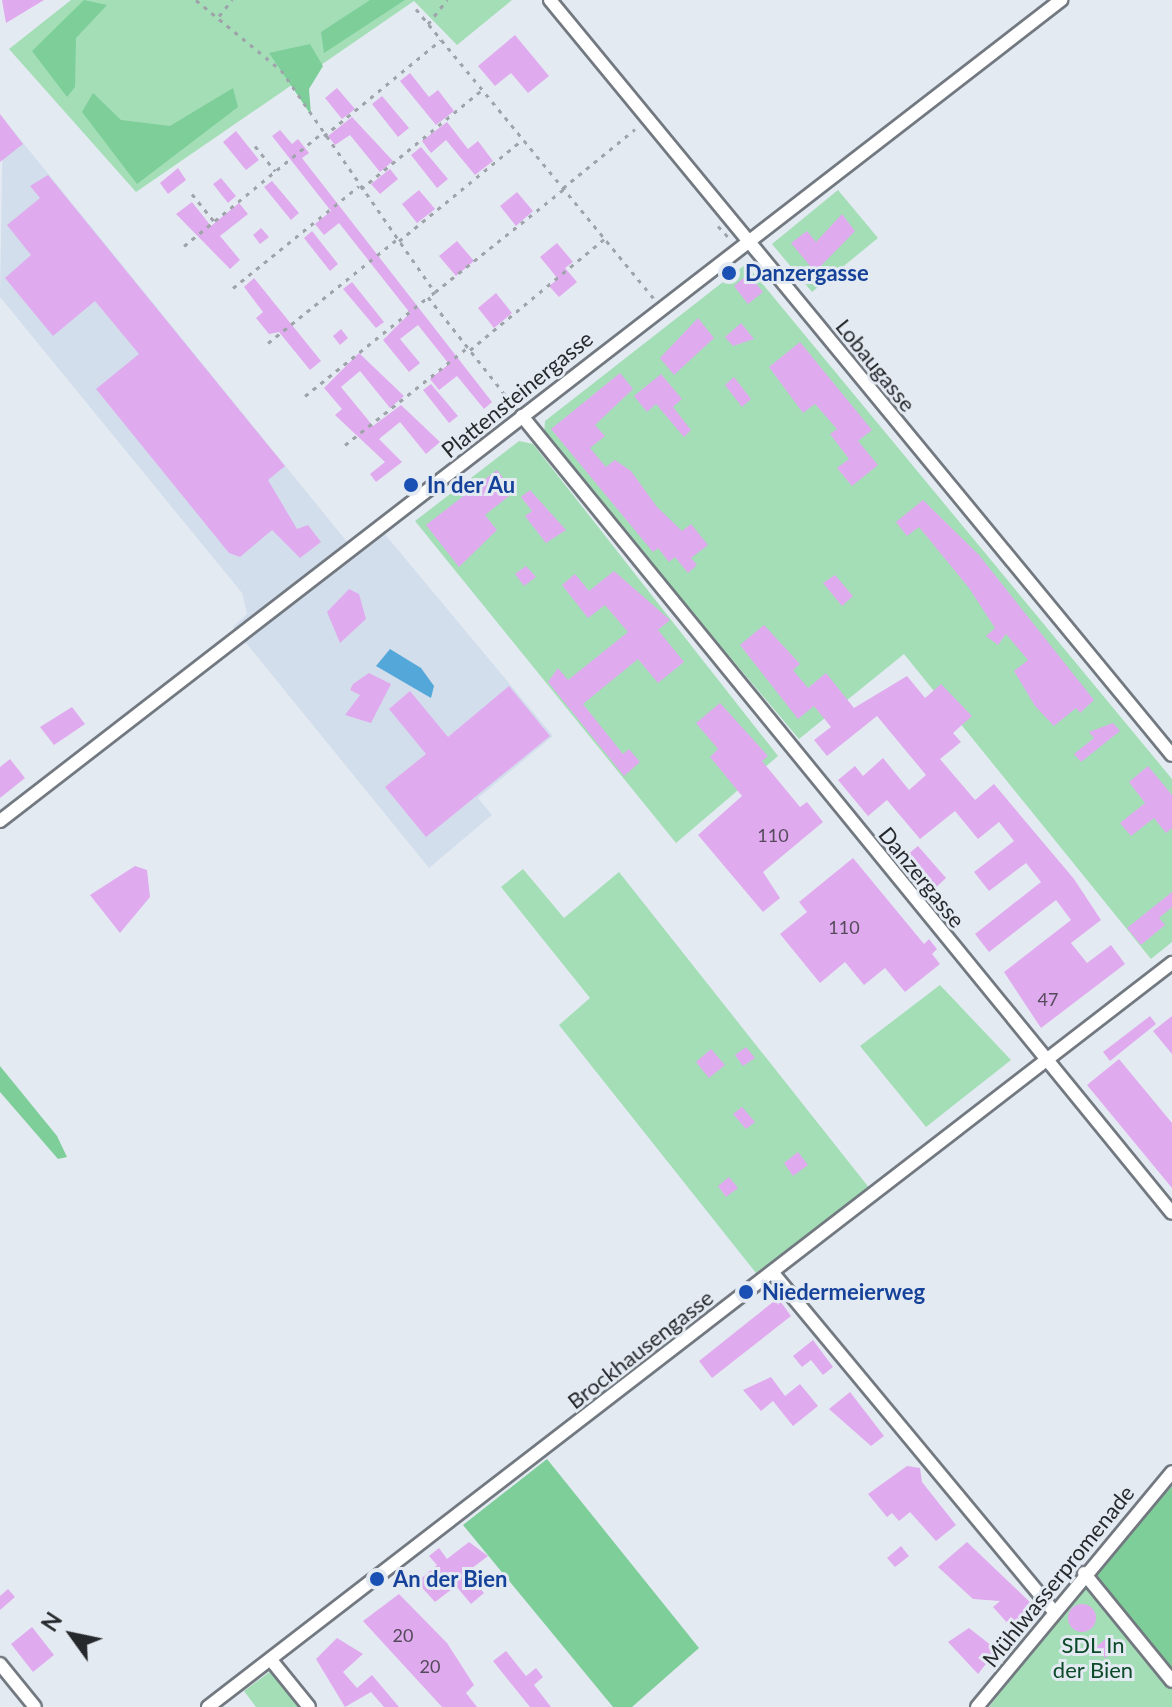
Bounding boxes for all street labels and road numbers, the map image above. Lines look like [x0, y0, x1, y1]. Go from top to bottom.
street label: Lobaugasse [831, 313, 921, 417]
street label: Plattensteinergasse [436, 325, 598, 463]
street label: Danzergasse [873, 821, 971, 933]
street label: Brockhausengasse [562, 1284, 718, 1414]
street label: Mühlwasserpromenade [977, 1480, 1139, 1672]

